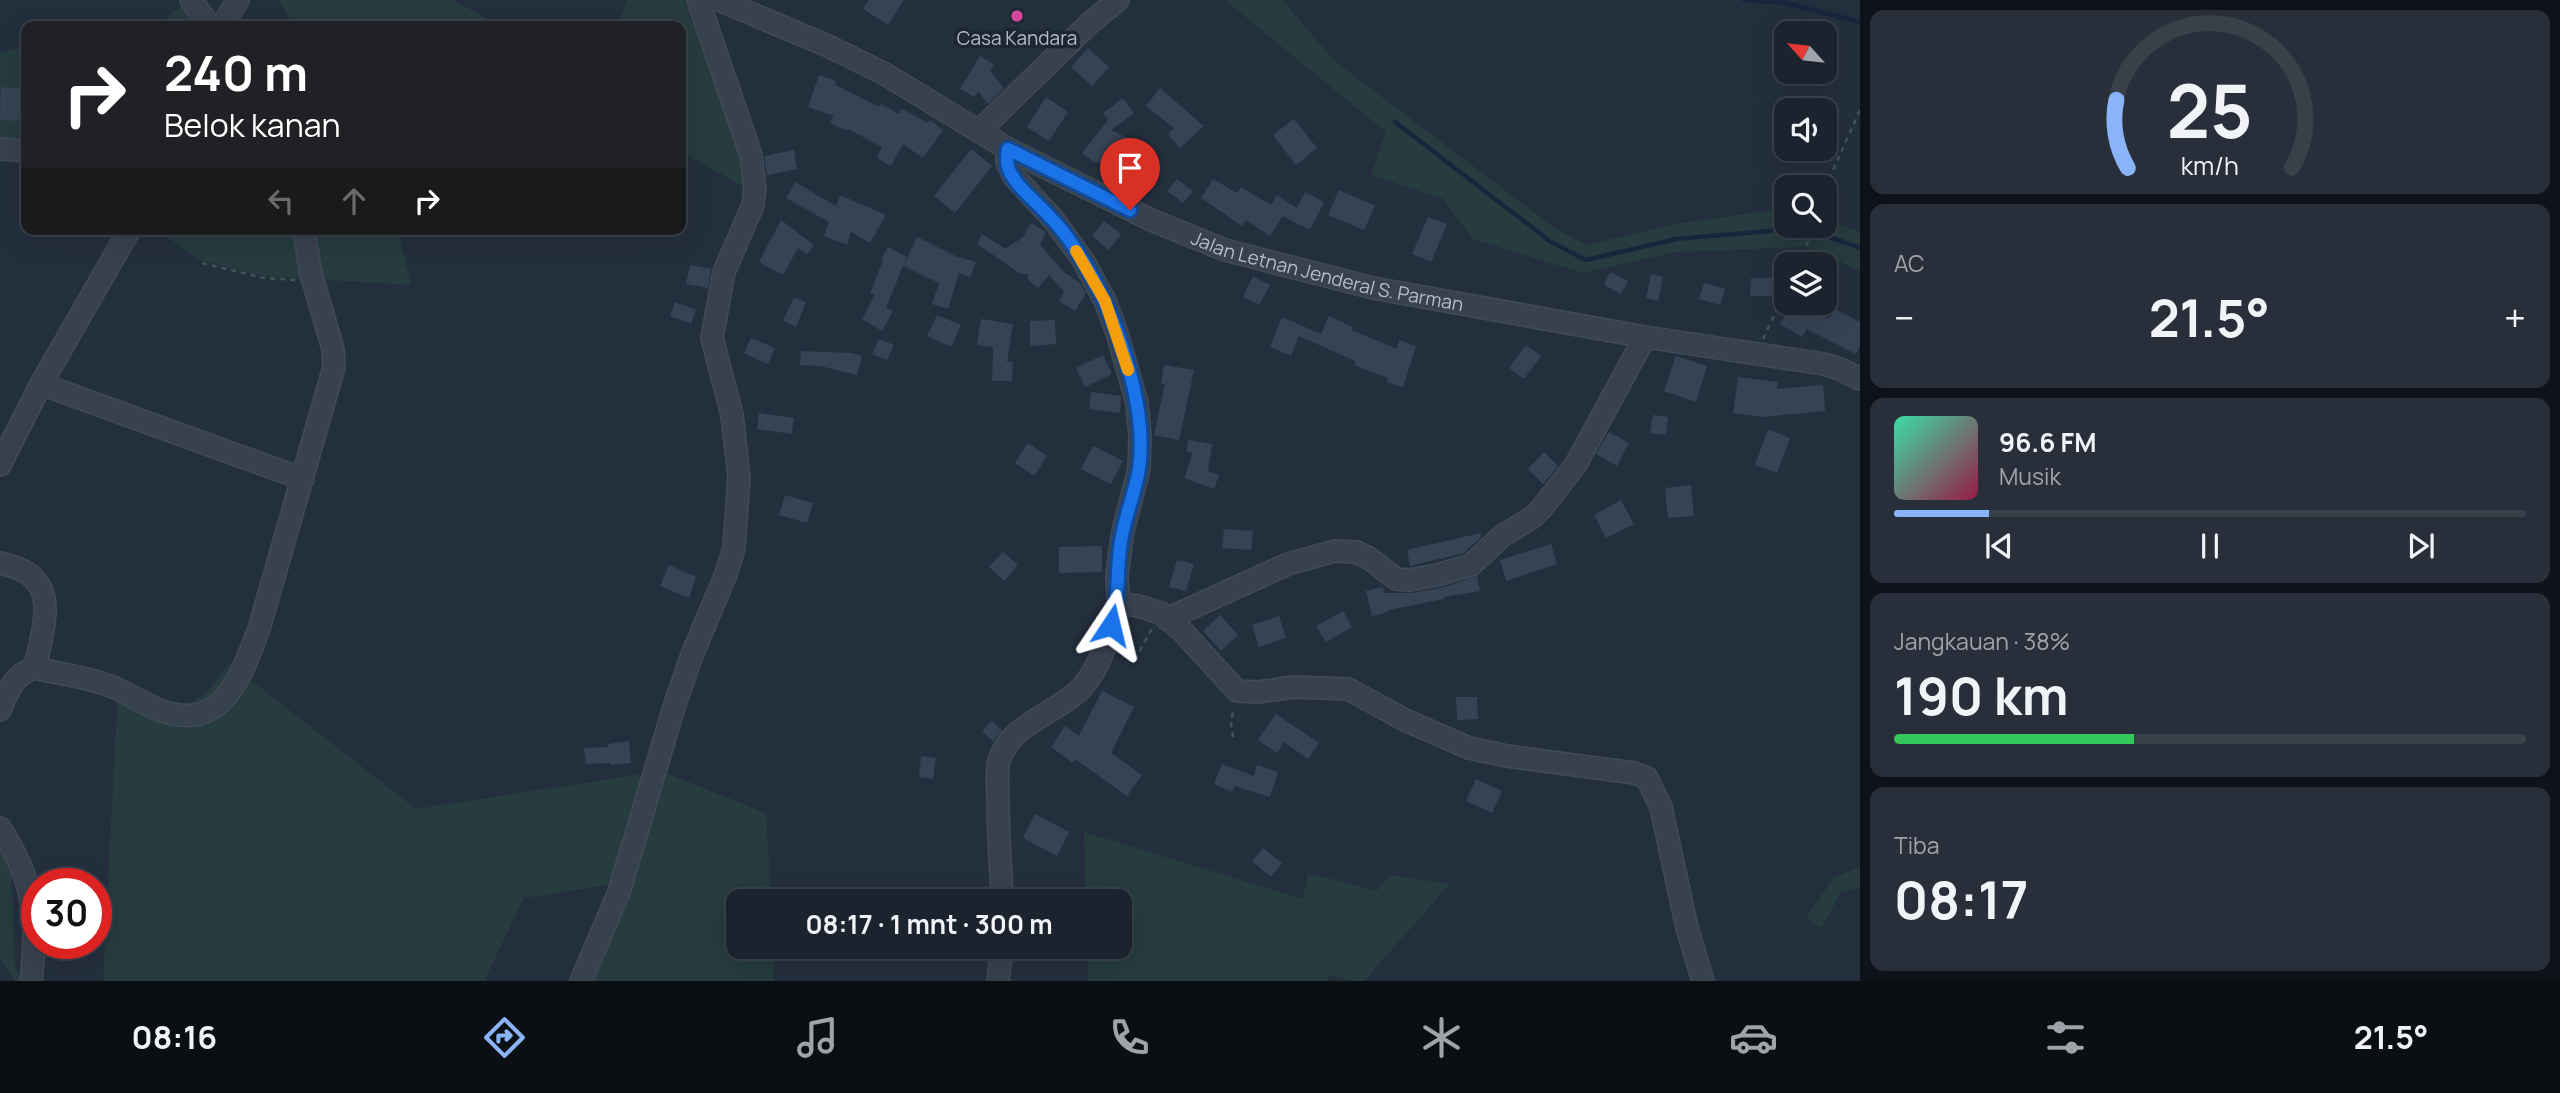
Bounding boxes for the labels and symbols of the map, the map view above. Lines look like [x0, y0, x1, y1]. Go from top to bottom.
marker: Casa Kandara [1009, 8, 1025, 24]
north arrow [1774, 21, 1838, 84]
place label: Casa Kandara [957, 25, 1077, 51]
pin [1100, 138, 1160, 210]
street label: Jalan Letnan Jenderal S. Parman [1187, 225, 1466, 317]
position arrow [1074, 588, 1148, 662]
speed limit sign: 30 [21, 868, 112, 959]

